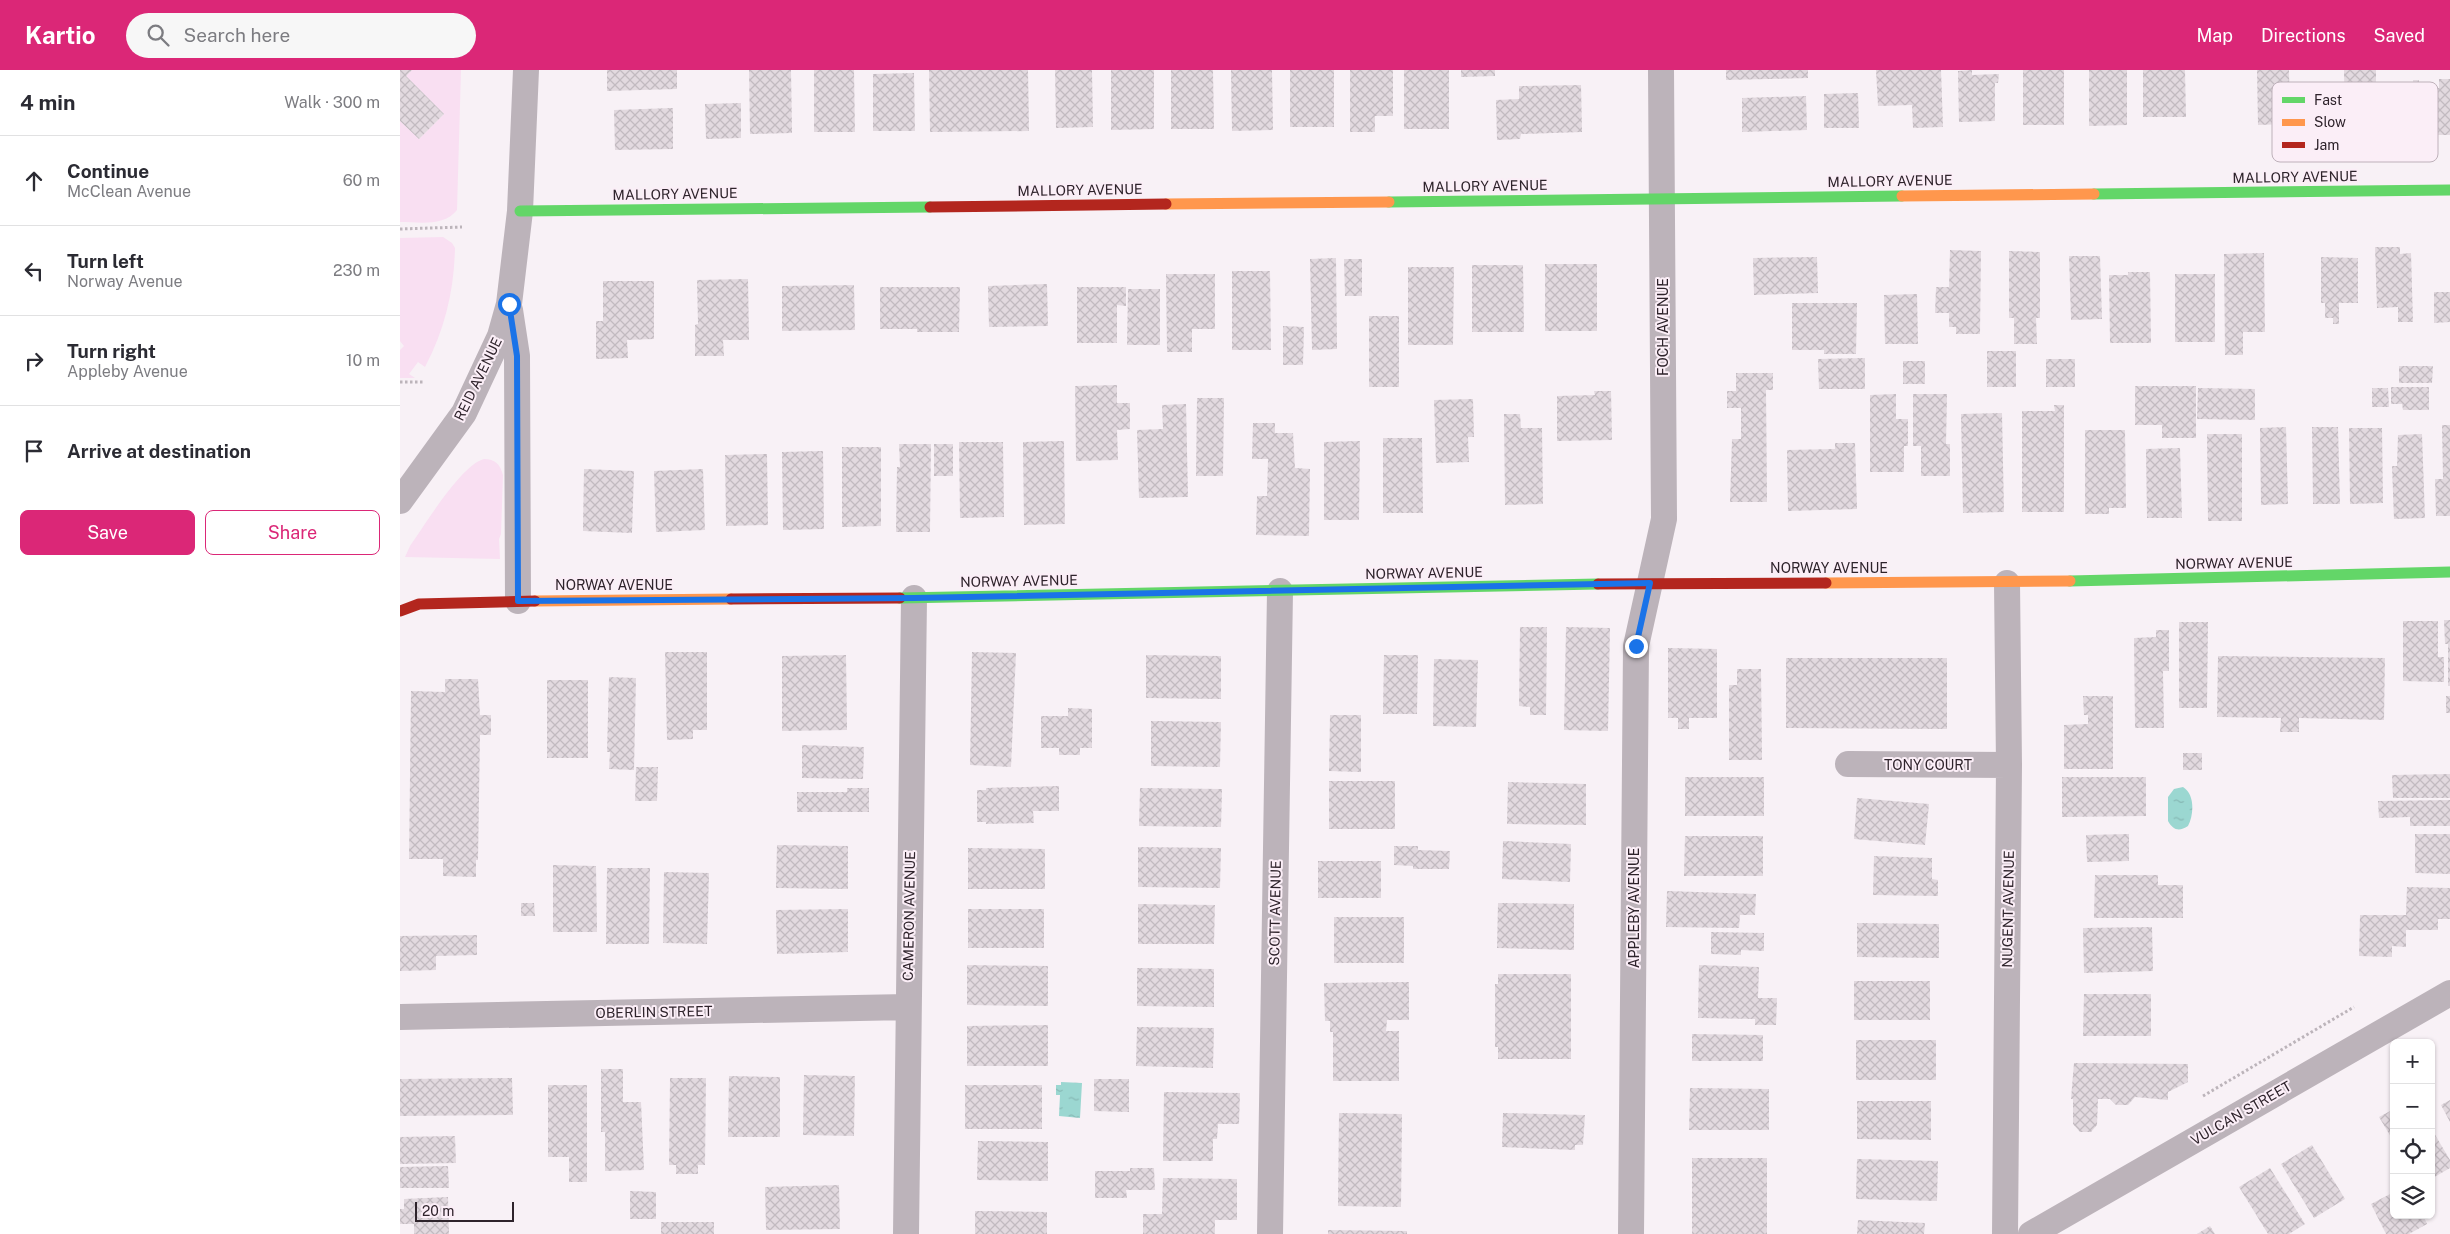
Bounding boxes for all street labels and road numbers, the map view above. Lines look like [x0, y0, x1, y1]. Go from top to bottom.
street label: MALLORY AVENUE [2232, 168, 2358, 186]
street label: MALLORY AVENUE [1827, 172, 1953, 190]
street label: MALLORY AVENUE [1422, 177, 1548, 195]
street label: MALLORY AVENUE [1017, 181, 1143, 199]
street label: MALLORY AVENUE [612, 185, 738, 203]
street label: FOCH AVENUE [1655, 278, 1671, 376]
street label: REID AVENUE [451, 335, 505, 423]
street label: NORWAY AVENUE [2175, 554, 2293, 572]
street label: NORWAY AVENUE [1770, 560, 1888, 576]
street label: NORWAY AVENUE [1365, 564, 1483, 582]
street label: NORWAY AVENUE [960, 572, 1078, 590]
street label: NORWAY AVENUE [555, 577, 673, 593]
street label: TONY COURT [1884, 757, 1972, 773]
street label: APPLEBY AVENUE [1626, 848, 1642, 968]
street label: NUGENT AVENUE [1999, 850, 2017, 968]
street label: CAMERON AVENUE [900, 851, 918, 981]
street label: SCOTT AVENUE [1266, 860, 1284, 966]
street label: OBERLIN STREET [595, 1003, 713, 1021]
street label: VULCAN STREET [2188, 1078, 2294, 1148]

